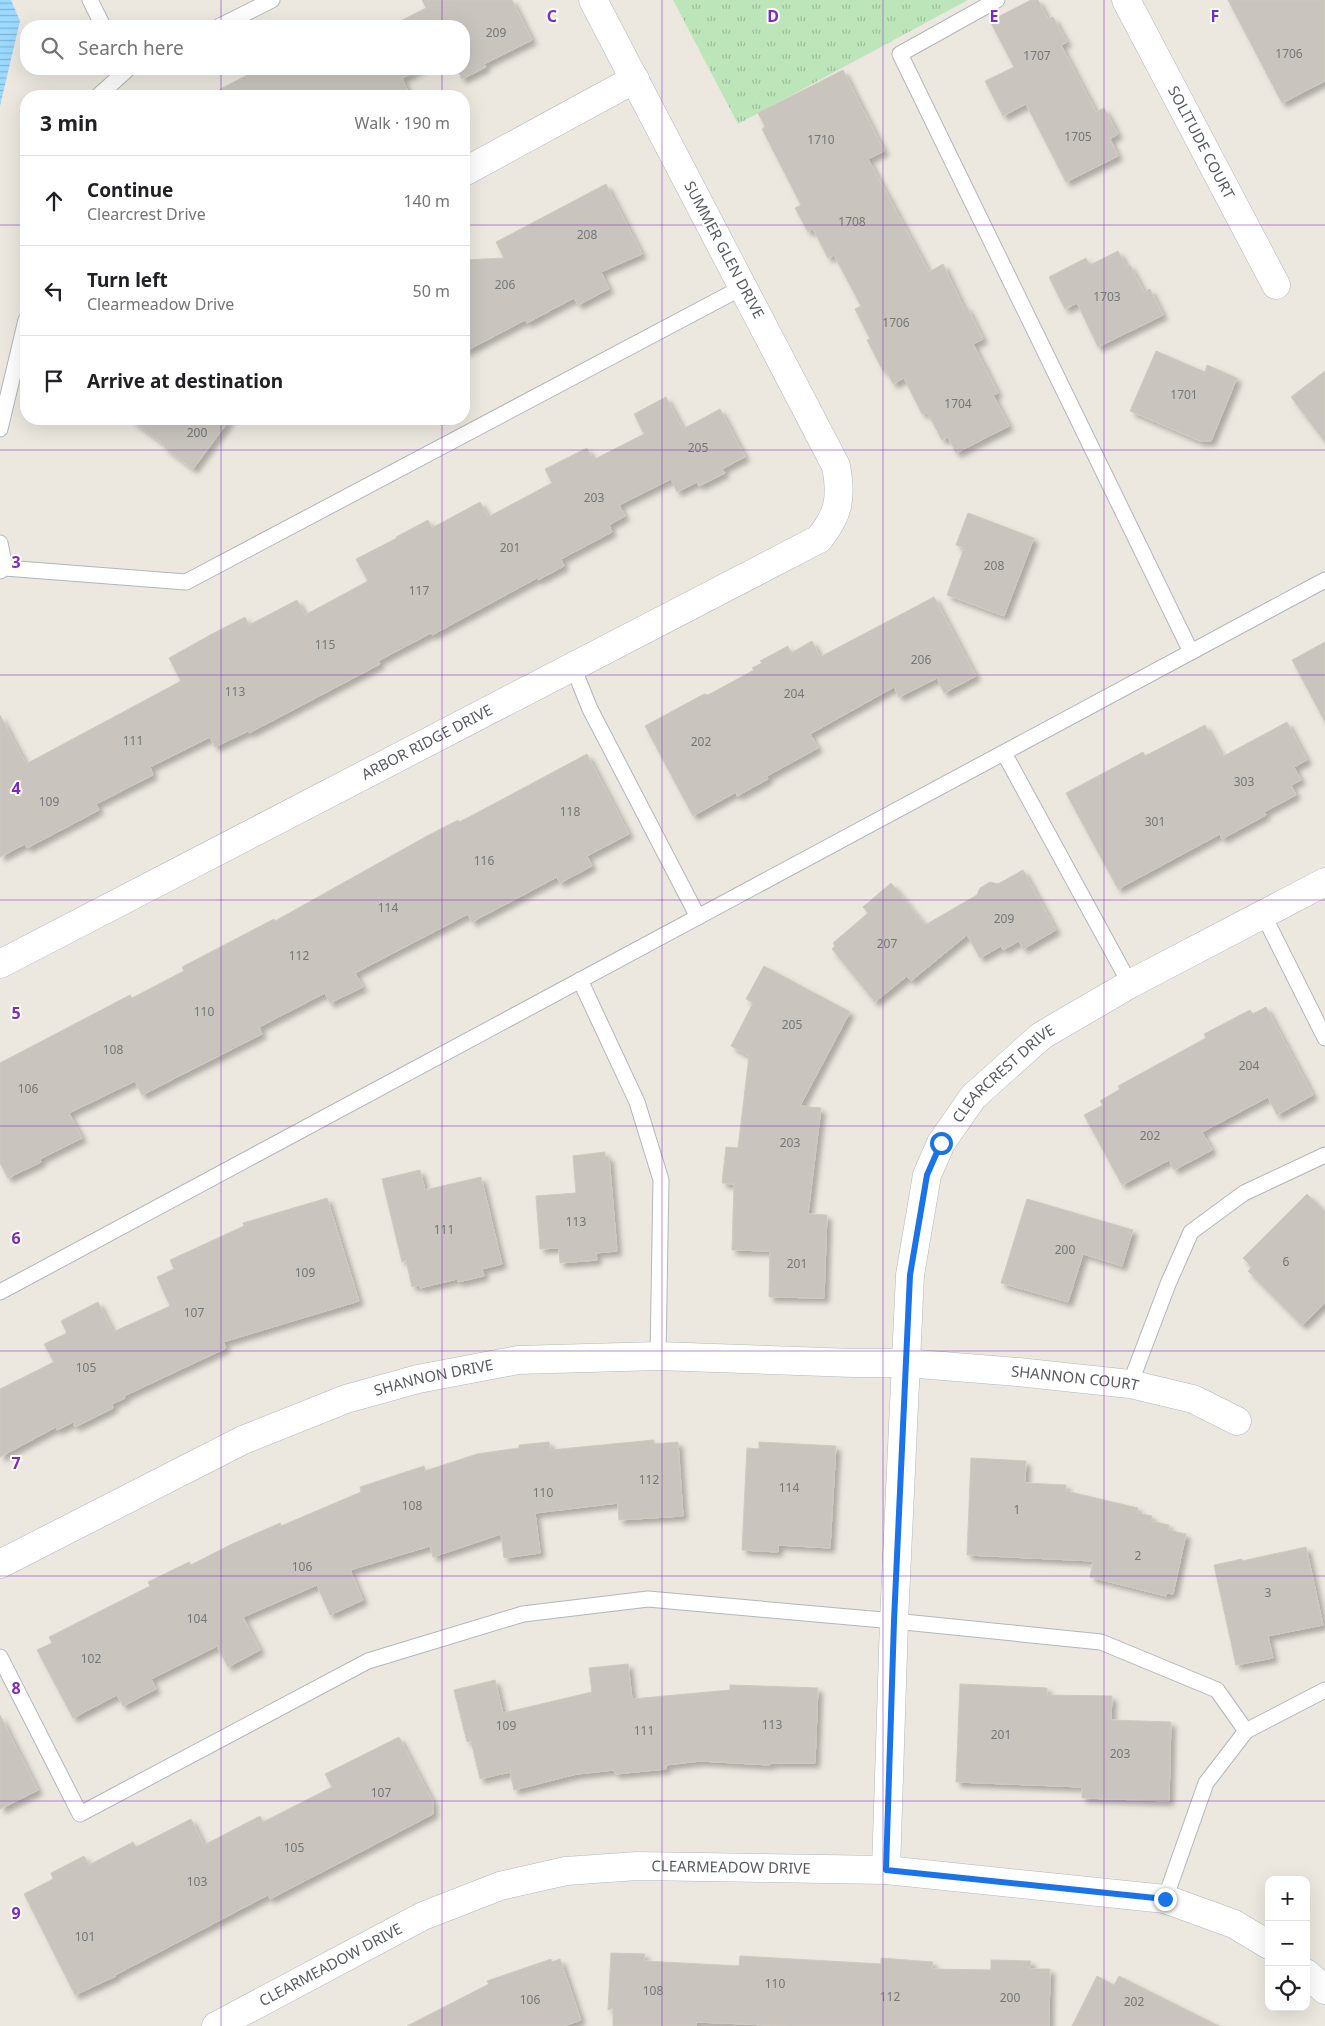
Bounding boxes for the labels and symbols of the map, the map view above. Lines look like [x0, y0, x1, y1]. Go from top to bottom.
text: C [547, 5, 557, 27]
text: D [767, 5, 779, 27]
text: E [990, 5, 999, 27]
text: F [1211, 5, 1219, 27]
house number: 209 [486, 24, 506, 41]
house number: 1706 [1275, 45, 1303, 62]
house number: 1707 [1023, 47, 1051, 64]
street label: SOLITUDE COURT [1164, 82, 1240, 203]
house number: 1705 [1064, 128, 1092, 145]
house number: 1710 [807, 131, 835, 148]
street label: SUMMER GLEN DRIVE [680, 177, 770, 322]
house number: 1708 [838, 213, 866, 230]
house number: 208 [577, 226, 597, 243]
house number: 206 [495, 276, 515, 293]
house number: 1703 [1093, 288, 1121, 305]
house number: 1706 [882, 314, 910, 331]
house number: 1701 [1170, 386, 1198, 403]
house number: 1704 [944, 395, 972, 412]
house number: 200 [187, 424, 207, 441]
house number: 205 [688, 439, 708, 456]
house number: 203 [584, 489, 604, 506]
house number: 201 [500, 539, 520, 556]
text: 3 [11, 551, 21, 573]
house number: 208 [984, 557, 1004, 574]
house number: 117 [409, 582, 429, 599]
house number: 115 [315, 636, 335, 653]
house number: 206 [911, 651, 931, 668]
house number: 113 [225, 683, 245, 700]
house number: 204 [784, 685, 804, 702]
street label: ARBOR RIDGE DRIVE [358, 699, 495, 784]
house number: 111 [123, 732, 143, 749]
house number: 202 [691, 733, 711, 750]
house number: 303 [1234, 773, 1254, 790]
text: 4 [11, 777, 21, 799]
house number: 109 [39, 793, 59, 810]
house number: 118 [560, 803, 580, 820]
house number: 301 [1145, 813, 1165, 830]
house number: 116 [474, 852, 494, 869]
house number: 114 [378, 899, 398, 916]
house number: 209 [994, 910, 1014, 927]
house number: 207 [877, 935, 897, 952]
house number: 112 [289, 947, 309, 964]
text: 5 [11, 1002, 21, 1024]
house number: 110 [194, 1003, 214, 1020]
house number: 205 [782, 1016, 802, 1033]
street label: CLEARCREST DRIVE [947, 1019, 1058, 1126]
house number: 108 [103, 1041, 123, 1058]
house number: 204 [1239, 1057, 1259, 1074]
house number: 106 [18, 1080, 38, 1097]
house number: 202 [1140, 1127, 1160, 1144]
route start [930, 1132, 953, 1155]
house number: 203 [780, 1134, 800, 1151]
house number: 113 [566, 1213, 586, 1230]
house number: 111 [434, 1221, 454, 1238]
text: 6 [11, 1227, 21, 1249]
house number: 200 [1055, 1241, 1075, 1258]
house number: 6 [1283, 1253, 1290, 1270]
house number: 201 [787, 1255, 807, 1272]
house number: 109 [295, 1264, 315, 1281]
house number: 107 [184, 1304, 204, 1321]
street label: SHANNON DRIVE [372, 1354, 495, 1400]
house number: 105 [76, 1359, 96, 1376]
street label: SHANNON COURT [1010, 1360, 1142, 1395]
text: 7 [11, 1452, 21, 1474]
house number: 112 [639, 1471, 659, 1488]
house number: 114 [779, 1479, 799, 1496]
house number: 110 [533, 1484, 553, 1501]
house number: 108 [402, 1497, 422, 1514]
house number: 1 [1014, 1501, 1020, 1518]
house number: 2 [1135, 1547, 1142, 1564]
house number: 106 [292, 1558, 312, 1575]
house number: 3 [1265, 1584, 1272, 1601]
house number: 104 [187, 1610, 207, 1627]
house number: 102 [81, 1650, 101, 1667]
text: 8 [11, 1677, 21, 1699]
house number: 113 [762, 1716, 782, 1733]
house number: 109 [496, 1717, 516, 1734]
house number: 111 [634, 1722, 654, 1739]
house number: 201 [991, 1726, 1011, 1743]
house number: 203 [1110, 1745, 1130, 1762]
house number: 107 [371, 1784, 391, 1801]
house number: 105 [284, 1839, 304, 1856]
street label: CLEARMEADOW DRIVE [651, 1855, 811, 1878]
house number: 103 [187, 1873, 207, 1890]
route end [1154, 1888, 1177, 1911]
text: 9 [11, 1902, 21, 1924]
street label: CLEARMEADOW DRIVE [255, 1918, 405, 2010]
house number: 101 [75, 1928, 95, 1945]
house number: 110 [765, 1975, 785, 1992]
house number: 108 [643, 1982, 663, 1999]
house number: 112 [880, 1988, 900, 2005]
house number: 200 [1000, 1989, 1020, 2006]
house number: 106 [520, 1991, 540, 2008]
house number: 202 [1124, 1993, 1144, 2010]

